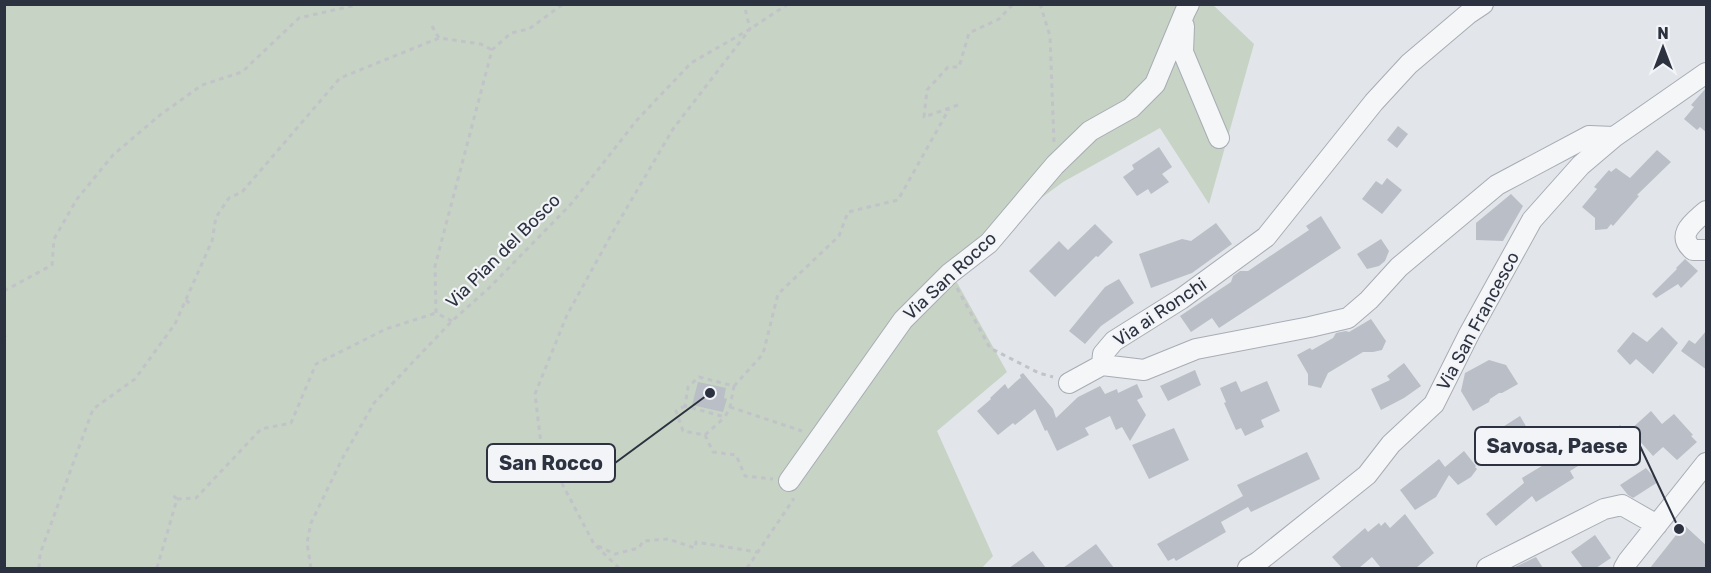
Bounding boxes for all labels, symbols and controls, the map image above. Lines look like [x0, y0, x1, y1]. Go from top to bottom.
north arrow [1633, 18, 1693, 78]
text: N [1657, 24, 1669, 43]
street label: Via Pian del Bosco [441, 189, 565, 313]
street label: Via San Rocco [899, 227, 1001, 325]
street label: Via San Francesco [1432, 248, 1524, 394]
street label: Via ai Ronchi [1109, 273, 1211, 351]
callout: Savosa, Paese [1475, 427, 1640, 465]
text: Savosa, Paese [1486, 434, 1628, 458]
callout: San Rocco [487, 444, 615, 482]
text: San Rocco [499, 451, 603, 475]

